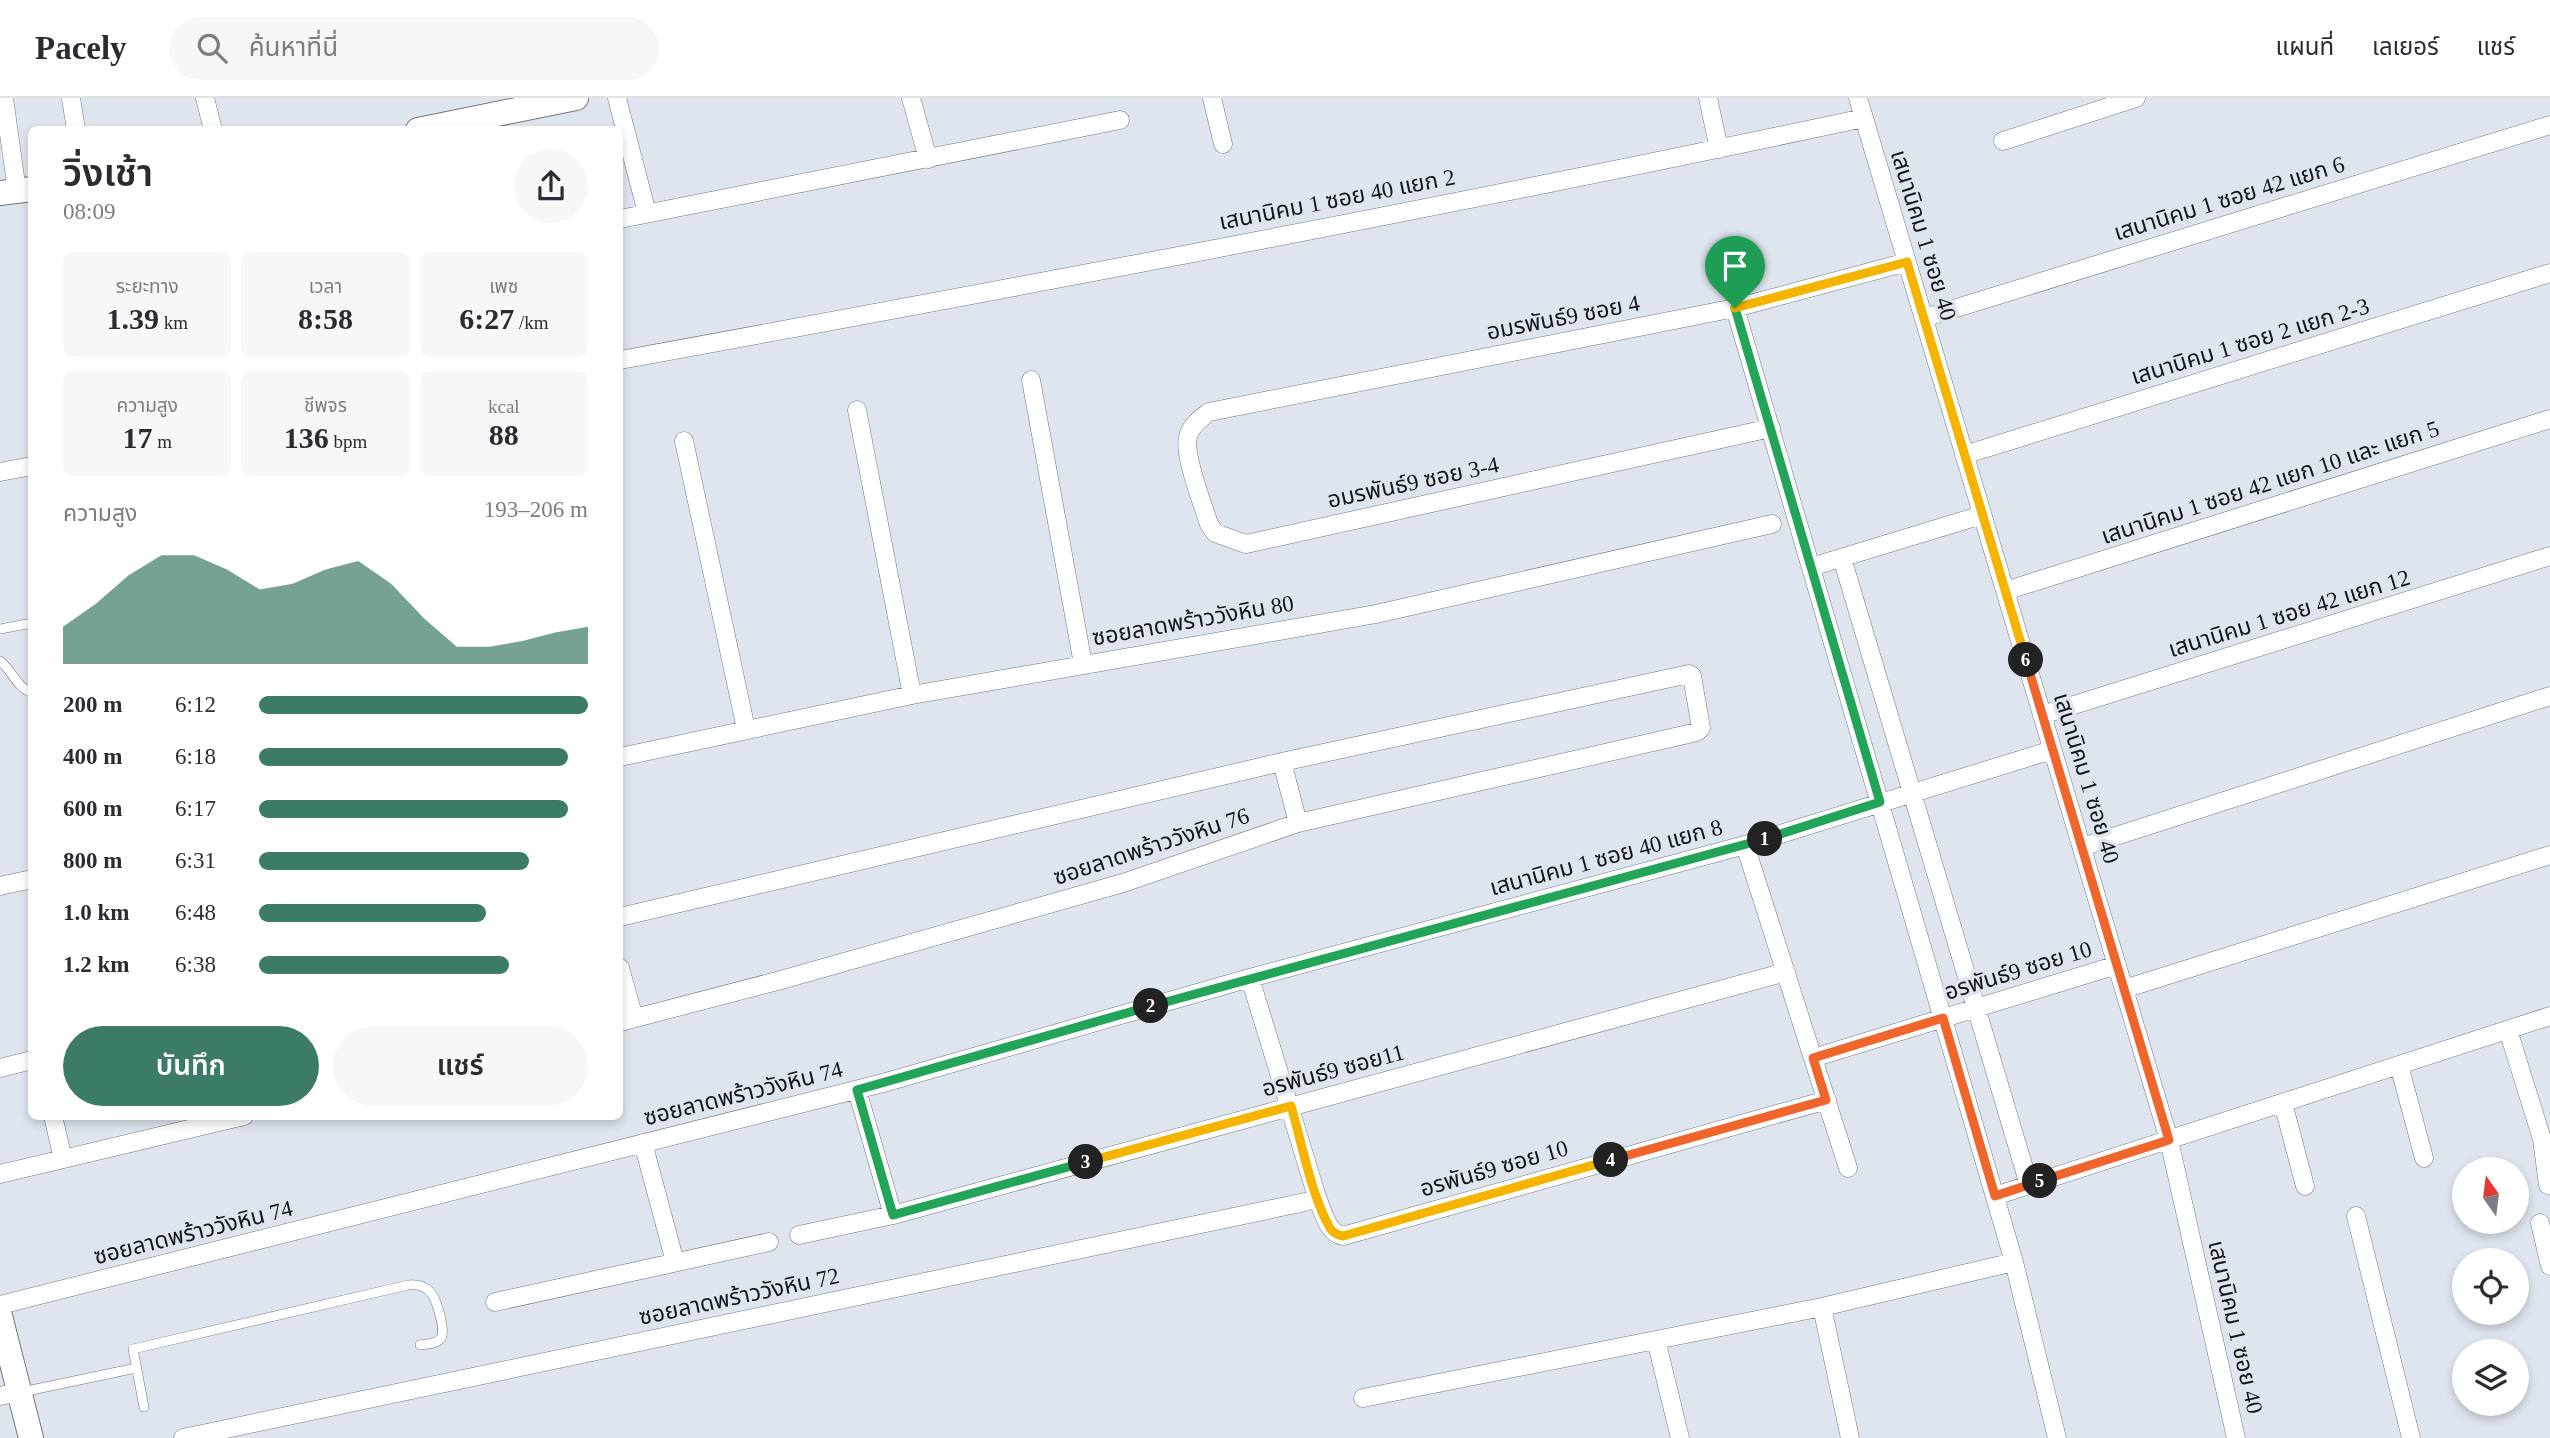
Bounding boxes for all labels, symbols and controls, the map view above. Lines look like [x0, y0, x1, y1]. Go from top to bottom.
search box [169, 17, 659, 80]
icon: search [193, 29, 231, 67]
text: Pacely [35, 30, 127, 66]
text: ค้นหาที่นี่ [249, 33, 338, 62]
text: แผนที่ [2276, 34, 2334, 60]
text: เลเยอร์ [2372, 34, 2439, 60]
text: แชร์ [2477, 34, 2515, 60]
street label: เสนานิคม 1 ซอย 40 [1886, 147, 1961, 323]
button: share [514, 149, 588, 223]
street label: เสนานิคม 1 ซอย 42 แยก 6 [2111, 151, 2347, 245]
text: วิ่งเช้า [63, 152, 153, 194]
street label: เสนานิคม 1 ซอย 40 แยก 2 [1217, 164, 1457, 235]
text: 08:09 [63, 199, 115, 224]
pin [1705, 236, 1765, 308]
icon: arrive [1716, 247, 1754, 285]
text: ระยะทาง [116, 276, 179, 297]
text: เวลา [309, 276, 342, 297]
text: เพซ [489, 276, 518, 297]
street label: อมรพันธ์9 ซอย 4 [1484, 290, 1642, 345]
street label: เสนานิคม 1 ซอย 2 แยก 2-3 [2128, 293, 2372, 390]
text: 1.39 [106, 302, 159, 335]
text: 8:58 [298, 302, 353, 335]
text: 6:27 [459, 302, 514, 335]
text: km [159, 312, 188, 333]
text: /km [514, 312, 548, 333]
text: ความสูง [116, 395, 178, 416]
text: ชีพจร [304, 395, 347, 416]
text: kcal [488, 396, 520, 417]
street label: เสนานิคม 1 ซอย 42 แยก 10 และ แยก 5 [2098, 416, 2442, 549]
text: 88 [489, 418, 519, 451]
text: 17 [122, 421, 152, 454]
text: 136 [284, 421, 329, 454]
text: m [152, 431, 172, 452]
text: bpm [329, 431, 367, 452]
street label: อมรพันธ์9 ซอย 3-4 [1325, 452, 1502, 513]
text: 193–206 m [484, 497, 588, 522]
text: ความสูง [63, 501, 137, 526]
street label: เสนานิคม 1 ซอย 42 แยก 12 [2165, 565, 2413, 662]
street label: ซอยลาดพร้าววังหิน 80 [1090, 590, 1296, 651]
pin: 6 [2008, 642, 2044, 678]
text: 6 [2021, 649, 2030, 670]
street label: เสนานิคม 1 ซอย 40 [2049, 690, 2124, 866]
text: 200 m [63, 692, 122, 717]
text: 6:12 [175, 692, 216, 717]
text: 400 m [63, 744, 122, 769]
text: 6:18 [175, 744, 216, 769]
text: 600 m [63, 796, 122, 821]
text: 6:17 [175, 796, 216, 821]
street label: ซอยลาดพร้าววังหิน 76 [1050, 803, 1252, 890]
street label: เสนานิคม 1 ซอย 40 แยก 8 [1487, 814, 1725, 901]
pin: 1 [1748, 822, 1782, 856]
text: 1 [1760, 828, 1769, 849]
text: 800 m [63, 848, 122, 873]
text: 6:31 [175, 848, 216, 873]
text: 1.0 km [63, 900, 129, 925]
text: 6:48 [175, 900, 216, 925]
street label: อรพันธ์9 ซอย 10 [1941, 936, 2095, 1005]
text: 1.2 km [63, 952, 129, 977]
text: 6:38 [175, 952, 216, 977]
pin: 2 [1134, 988, 1168, 1024]
text: 2 [1146, 995, 1155, 1016]
button: บันทึก [63, 1026, 319, 1106]
button: แชร์ [333, 1026, 588, 1106]
street label: อรพันธ์9 ซอย11 [1259, 1040, 1407, 1101]
street label: ซอยลาดพร้าววังหิน 74 [641, 1057, 846, 1130]
street label: อรพันธ์9 ซอย 10 [1417, 1135, 1571, 1202]
pin: 4 [1594, 1142, 1628, 1178]
pin: 3 [1068, 1144, 1104, 1180]
text: 4 [1606, 1149, 1615, 1170]
text: 3 [1081, 1151, 1090, 1172]
north arrow [2452, 1157, 2529, 1234]
map controls [2452, 1157, 2529, 1416]
pin: 5 [2022, 1164, 2058, 1198]
text: 5 [2035, 1170, 2044, 1191]
street label: ซอยลาดพร้าววังหิน 74 [91, 1196, 296, 1269]
street label: เสนานิคม 1 ซอย 40 [2203, 1238, 2268, 1416]
button: locate [2452, 1248, 2529, 1325]
street label: ซอยลาดพร้าววังหิน 72 [637, 1263, 842, 1330]
button: layers [2452, 1339, 2529, 1416]

